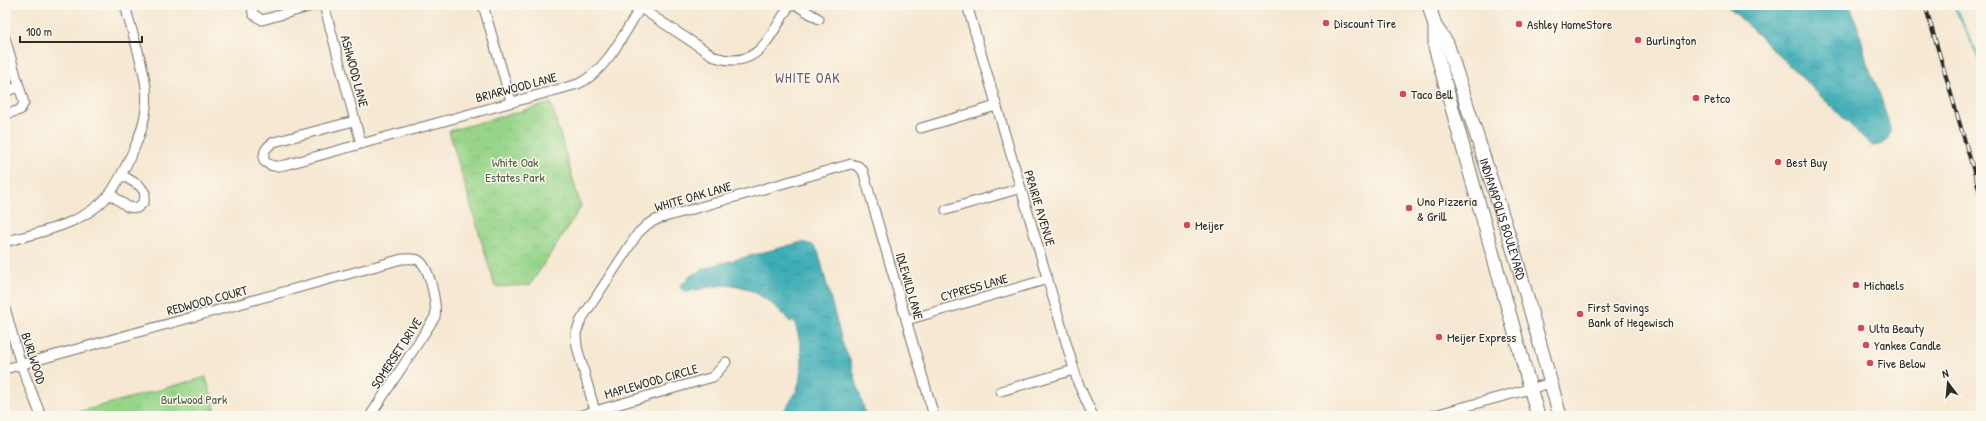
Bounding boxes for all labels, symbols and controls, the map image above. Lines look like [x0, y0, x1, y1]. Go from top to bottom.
place label: Discount Tire [1334, 14, 1396, 32]
place label: Ashley HomeStore [1527, 15, 1612, 33]
scale bar [20, 18, 142, 44]
marker: Discount Tire [1321, 18, 1331, 28]
marker: Ashley HomeStore [1514, 19, 1524, 29]
text: 100 m [26, 23, 52, 40]
place label: Burlington [1646, 31, 1697, 49]
street label: ASHWOOD LANE [337, 33, 373, 109]
marker: Burlington [1633, 35, 1643, 45]
street label: BRIARWOOD LANE [473, 67, 559, 106]
district label: WHITE OAK [775, 68, 841, 87]
place label: Taco Bell [1411, 85, 1453, 103]
marker: Taco Bell [1398, 89, 1408, 99]
place label: Petco [1704, 89, 1730, 107]
marker: Petco [1691, 93, 1701, 103]
park label: White Oak Estates Park [485, 153, 545, 186]
place label: Best Buy [1786, 153, 1828, 171]
street label: INDIANAPOLIS BOULEVARD [1475, 156, 1531, 282]
marker: Best Buy [1773, 157, 1783, 167]
street label: PRAIRIE AVENUE [1020, 168, 1060, 248]
street label: WHITE OAK LANE [652, 176, 734, 216]
place label: Uno Pizzeria & Grill [1417, 192, 1477, 225]
marker: Uno Pizzeria & Grill [1404, 203, 1414, 213]
place label: Meijer [1195, 216, 1224, 234]
marker: Meijer [1182, 220, 1192, 230]
street label: IDLEWILD LANE [892, 250, 928, 322]
street label: CYPRESS LANE [938, 269, 1010, 305]
place label: Michaels [1864, 276, 1904, 294]
street label: REDWOOD COURT [165, 280, 250, 319]
marker: Michaels [1851, 280, 1861, 290]
place label: First Savings Bank of Hegewisch [1587, 298, 1674, 331]
marker: First Savings Bank of Hegewisch [1575, 309, 1585, 319]
street label: SOMERSET DRIVE [366, 314, 426, 392]
place label: Ulta Beauty [1869, 319, 1925, 337]
marker: Ulta Beauty [1856, 323, 1866, 333]
place label: Meijer Express [1447, 328, 1516, 346]
street label: BURLWOOD [17, 330, 51, 387]
marker: Meijer Express [1434, 332, 1444, 342]
place label: Yankee Candle [1874, 336, 1941, 354]
marker: Yankee Candle [1861, 340, 1871, 350]
place label: Five Below [1877, 354, 1926, 372]
marker: Five Below [1865, 358, 1875, 368]
street label: MAPLEWOOD CIRCLE [602, 359, 700, 403]
north arrow [1928, 363, 1968, 403]
text: N [1940, 366, 1950, 381]
park label: Burlwood Park [161, 390, 228, 408]

